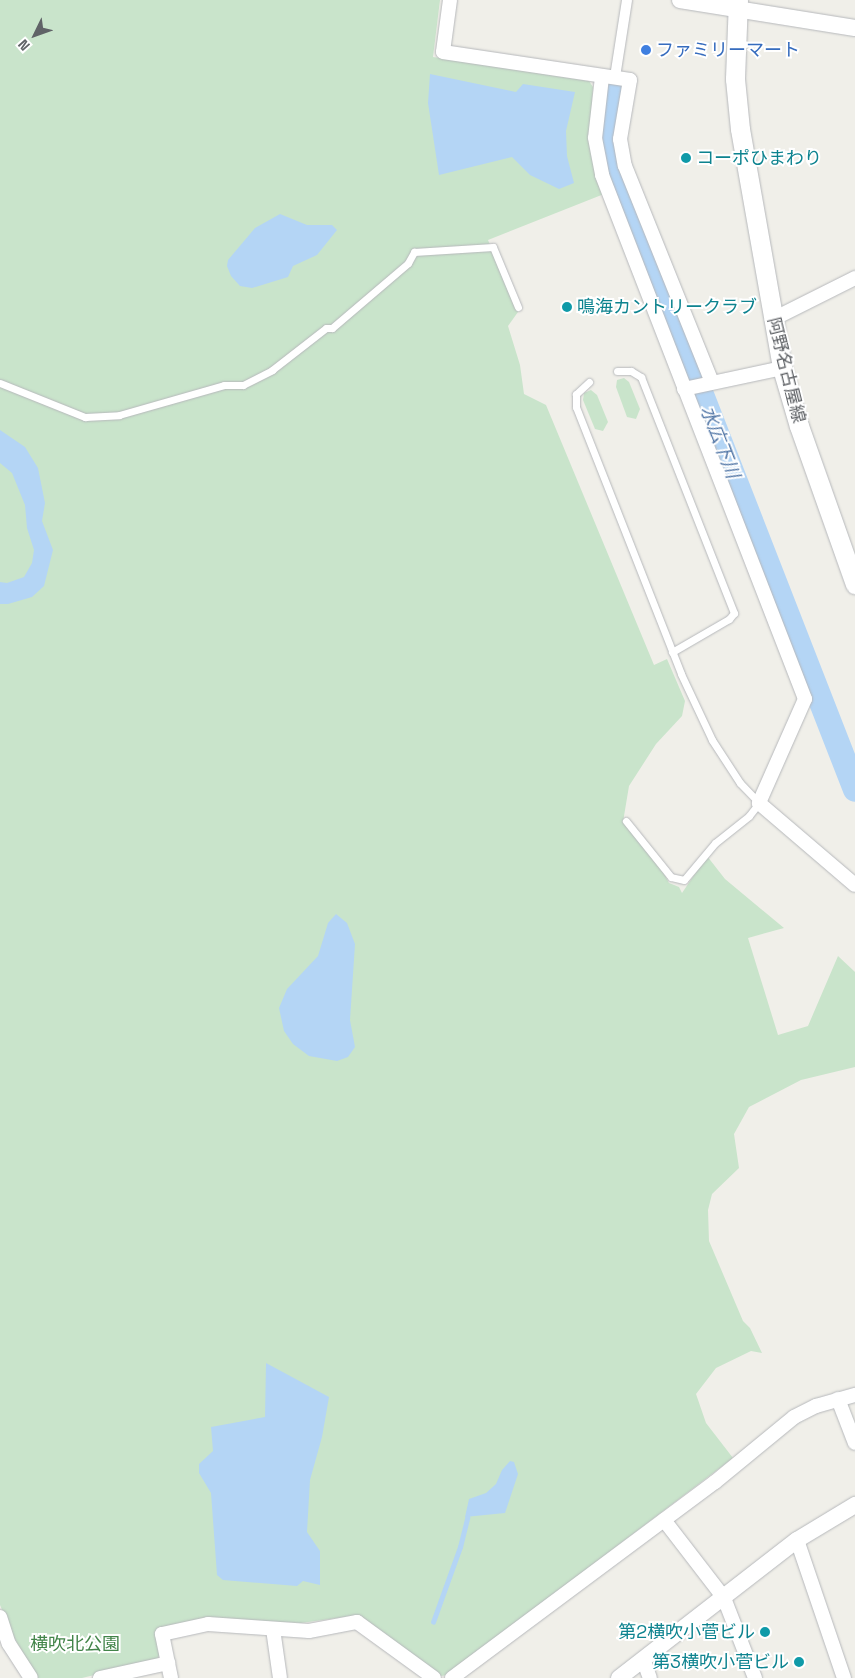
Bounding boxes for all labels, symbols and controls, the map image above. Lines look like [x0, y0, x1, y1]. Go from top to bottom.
north arrow [10, 10, 60, 60]
text: N [14, 36, 34, 55]
place label: ファミリーマート [656, 39, 800, 61]
marker: ファミリーマート [640, 44, 652, 56]
place label: コーポひまわり [696, 147, 822, 169]
marker: コーポひまわり [680, 152, 692, 164]
place label: 鳴海カントリークラブ [577, 296, 757, 318]
marker: 鳴海カントリークラブ [561, 301, 573, 313]
street label: 阿野名古屋線 [762, 315, 810, 425]
water label: 水広下川 [696, 402, 744, 482]
place label: 第2横吹小菅ビル [618, 1621, 755, 1643]
marker: 第2横吹小菅ビル [759, 1626, 771, 1638]
park label: 横吹北公園 [30, 1633, 120, 1655]
place label: 第3横吹小菅ビル [652, 1651, 789, 1673]
marker: 第3横吹小菅ビル [793, 1656, 805, 1668]

